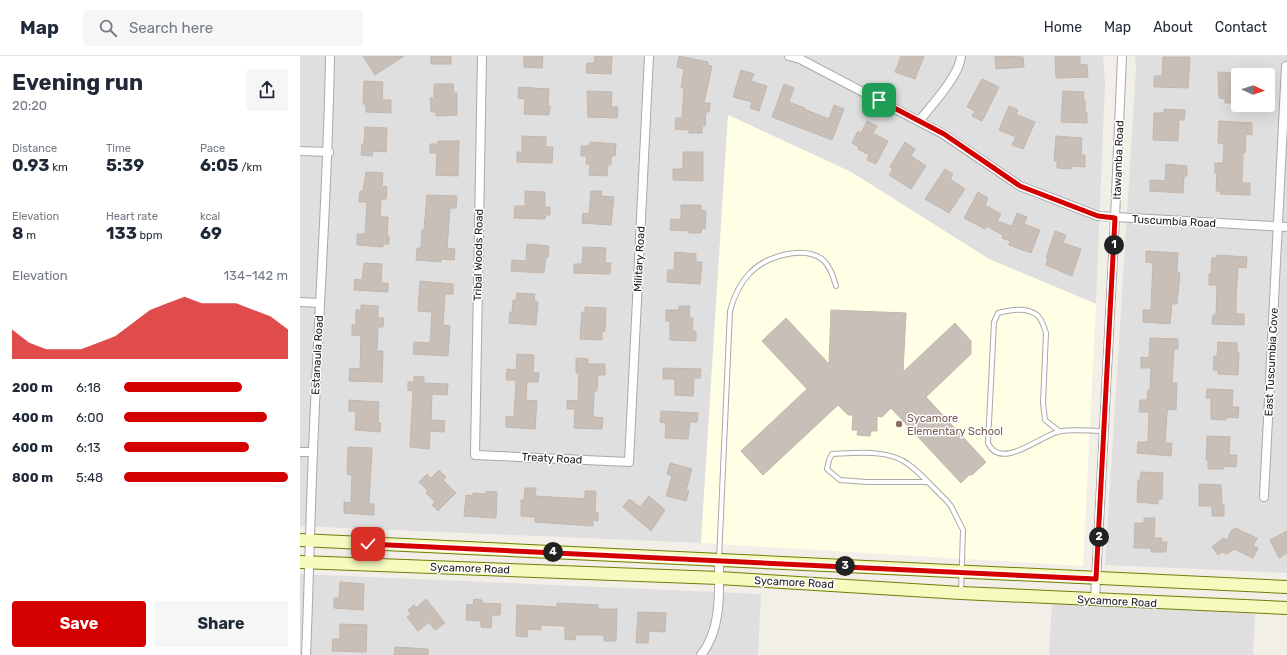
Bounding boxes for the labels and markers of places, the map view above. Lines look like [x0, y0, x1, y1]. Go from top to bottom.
pin [862, 83, 896, 117]
pin: 1 [1104, 235, 1124, 255]
place label: Sycamore Elementary School [907, 412, 1003, 438]
marker: Sycamore Elementary School [894, 419, 904, 429]
pin [351, 527, 385, 561]
pin: 2 [1089, 527, 1109, 547]
pin: 4 [543, 542, 563, 562]
pin: 3 [835, 556, 855, 576]

